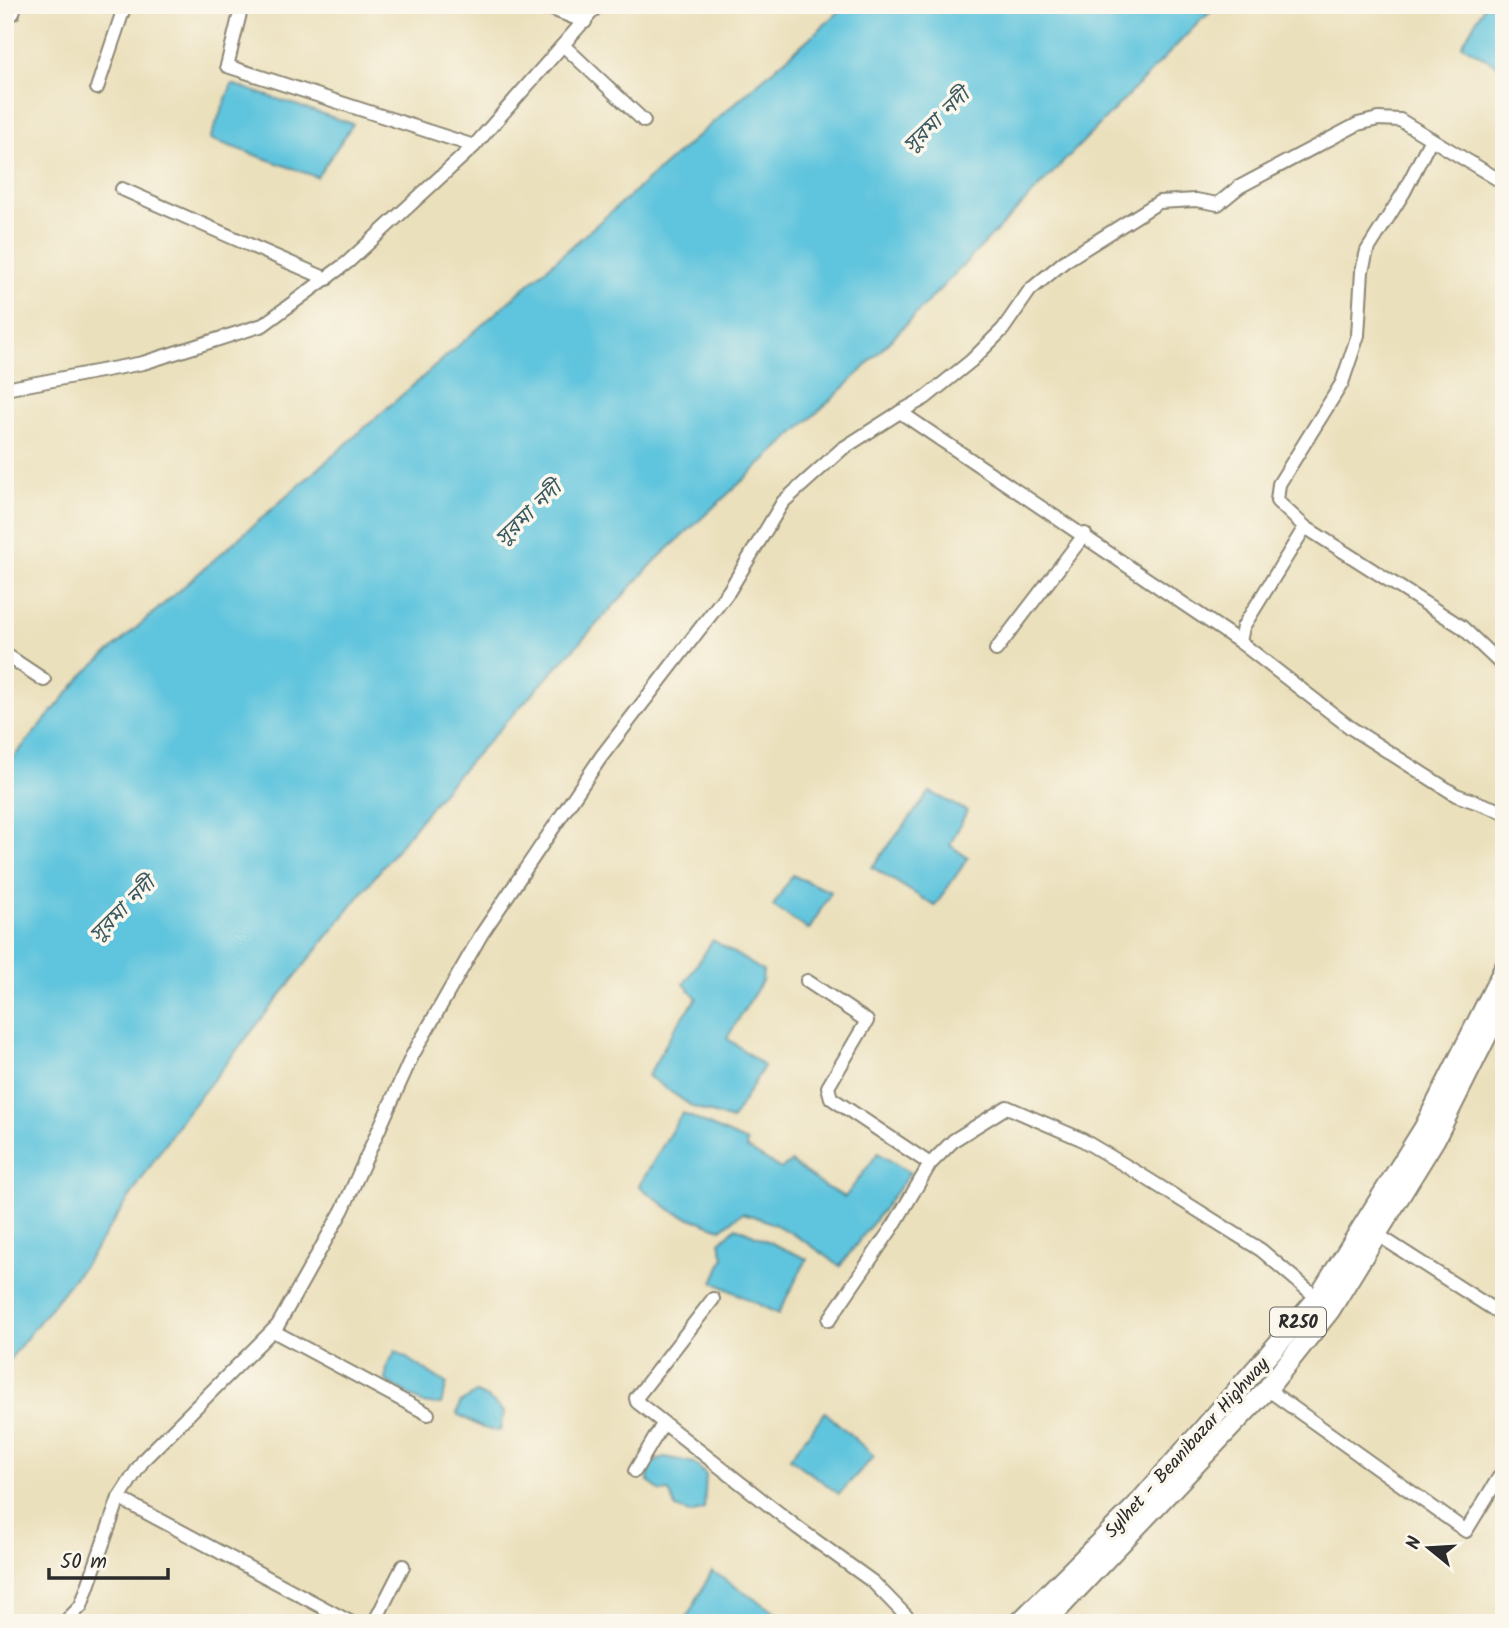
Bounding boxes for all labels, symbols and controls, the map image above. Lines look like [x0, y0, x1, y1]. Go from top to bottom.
water label: সুরমা নদী [896, 78, 981, 162]
water label: সুরমা নদী [488, 471, 573, 555]
water label: সুরমা নদী [82, 866, 167, 951]
road number: R250 [1270, 1308, 1326, 1336]
street label: Sylhet - Beanibazar Highway [1098, 1350, 1278, 1546]
north arrow [1394, 1512, 1464, 1582]
text: N [1399, 1533, 1431, 1554]
scale bar [49, 1537, 168, 1581]
text: 50 m [60, 1546, 107, 1579]

